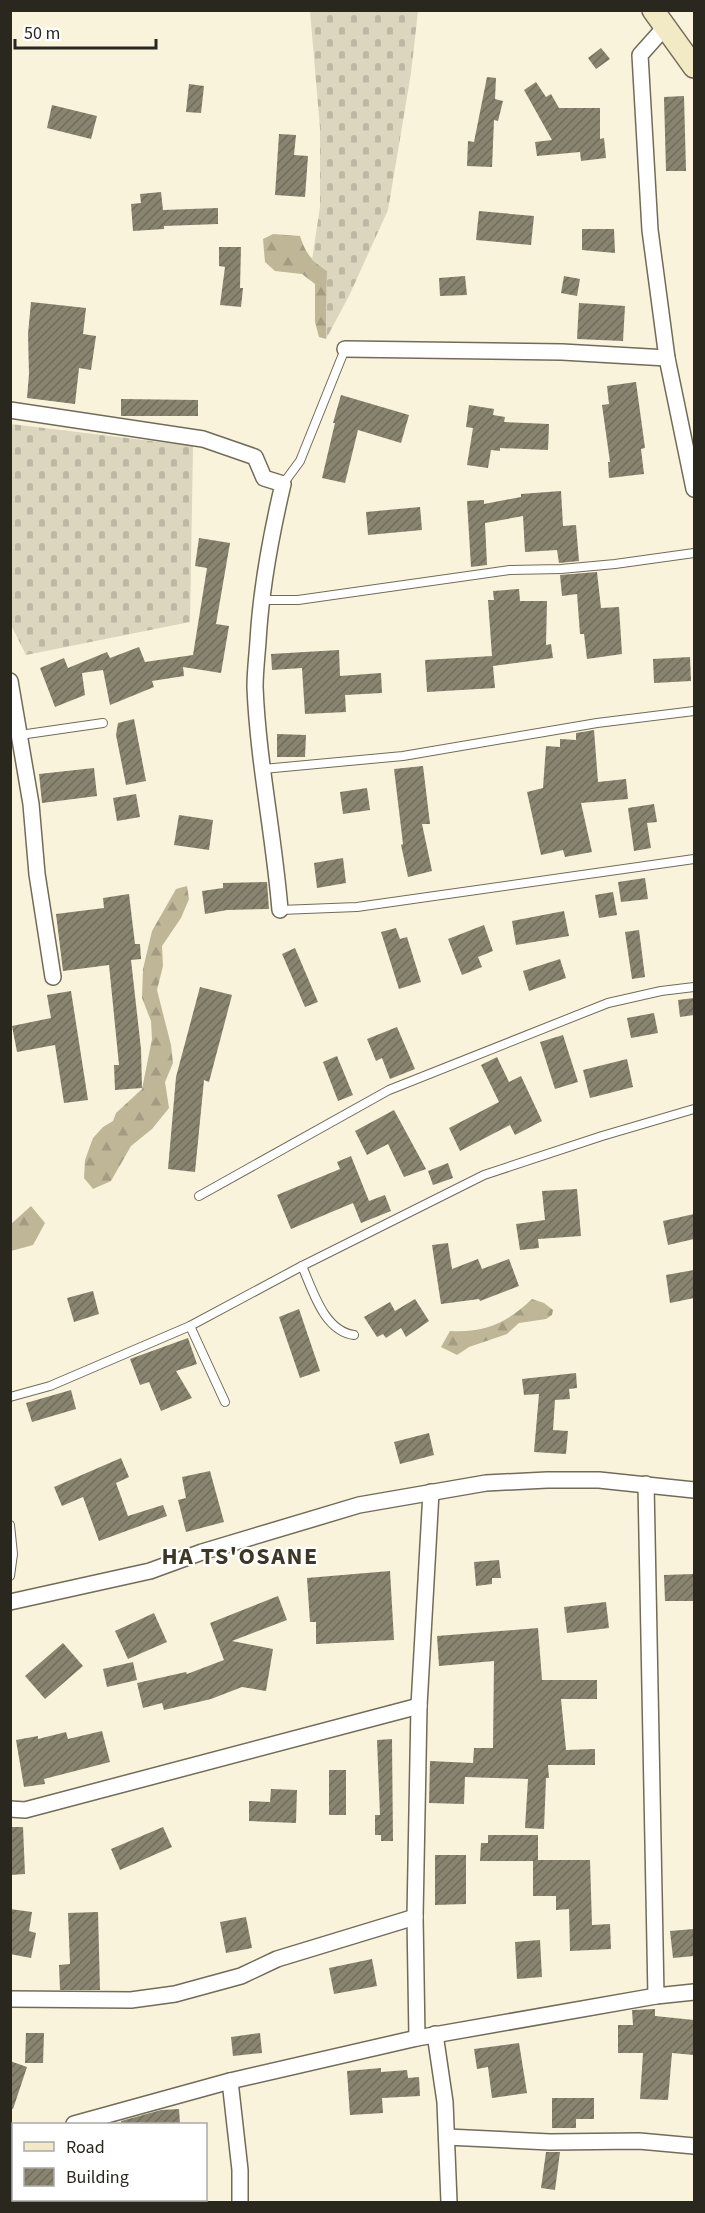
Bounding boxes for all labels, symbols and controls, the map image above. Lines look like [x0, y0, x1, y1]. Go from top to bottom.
scale bar [15, 12, 156, 50]
text: 50 m [24, 21, 60, 46]
district label: HA TS'OSANE [161, 1539, 319, 1574]
legend [12, 2123, 207, 2201]
text: Road [66, 2135, 105, 2160]
text: Building [66, 2165, 129, 2190]

